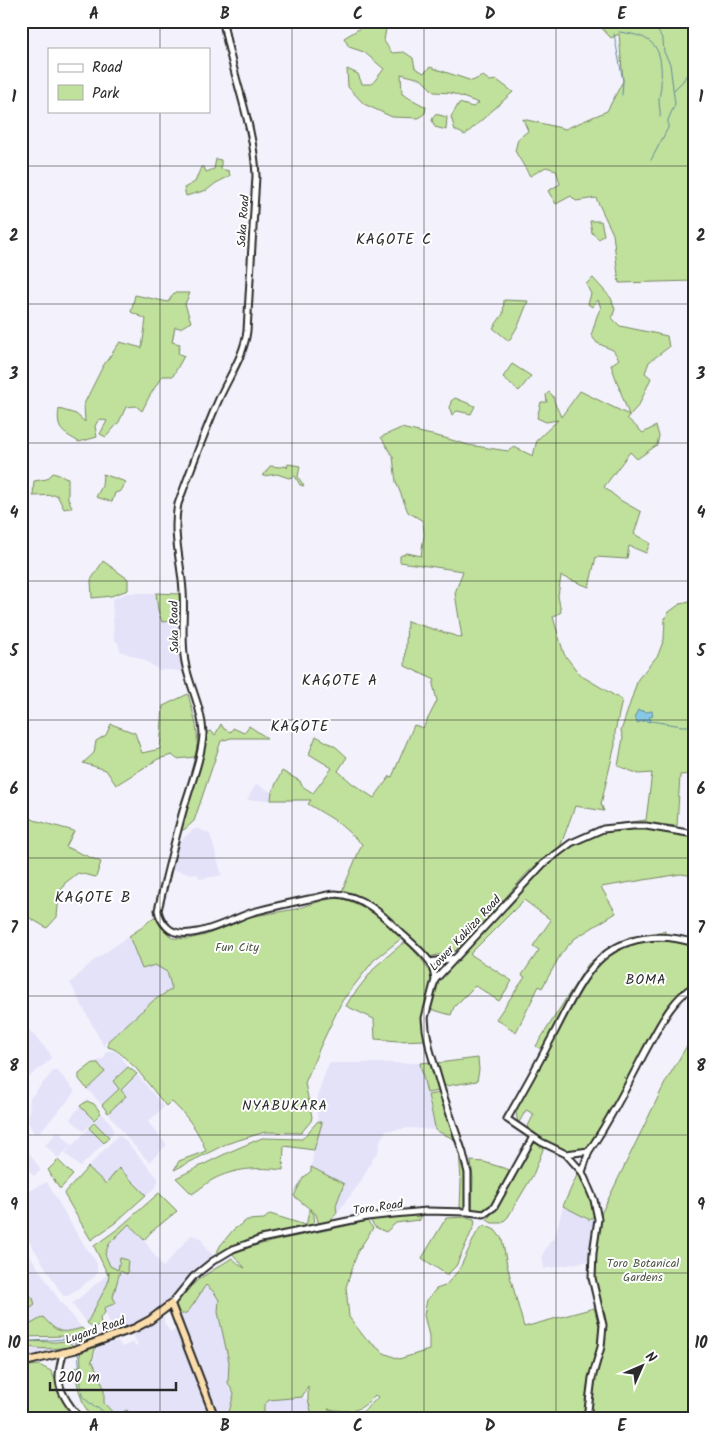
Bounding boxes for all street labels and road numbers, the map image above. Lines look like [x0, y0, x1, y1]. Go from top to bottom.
street label: Saka Road [232, 193, 255, 248]
street label: Saka Road [165, 600, 184, 653]
street label: Lower Kakiiza Road [425, 890, 506, 976]
street label: Toro Road [352, 1194, 405, 1220]
street label: Lugard Road [63, 1311, 129, 1350]

